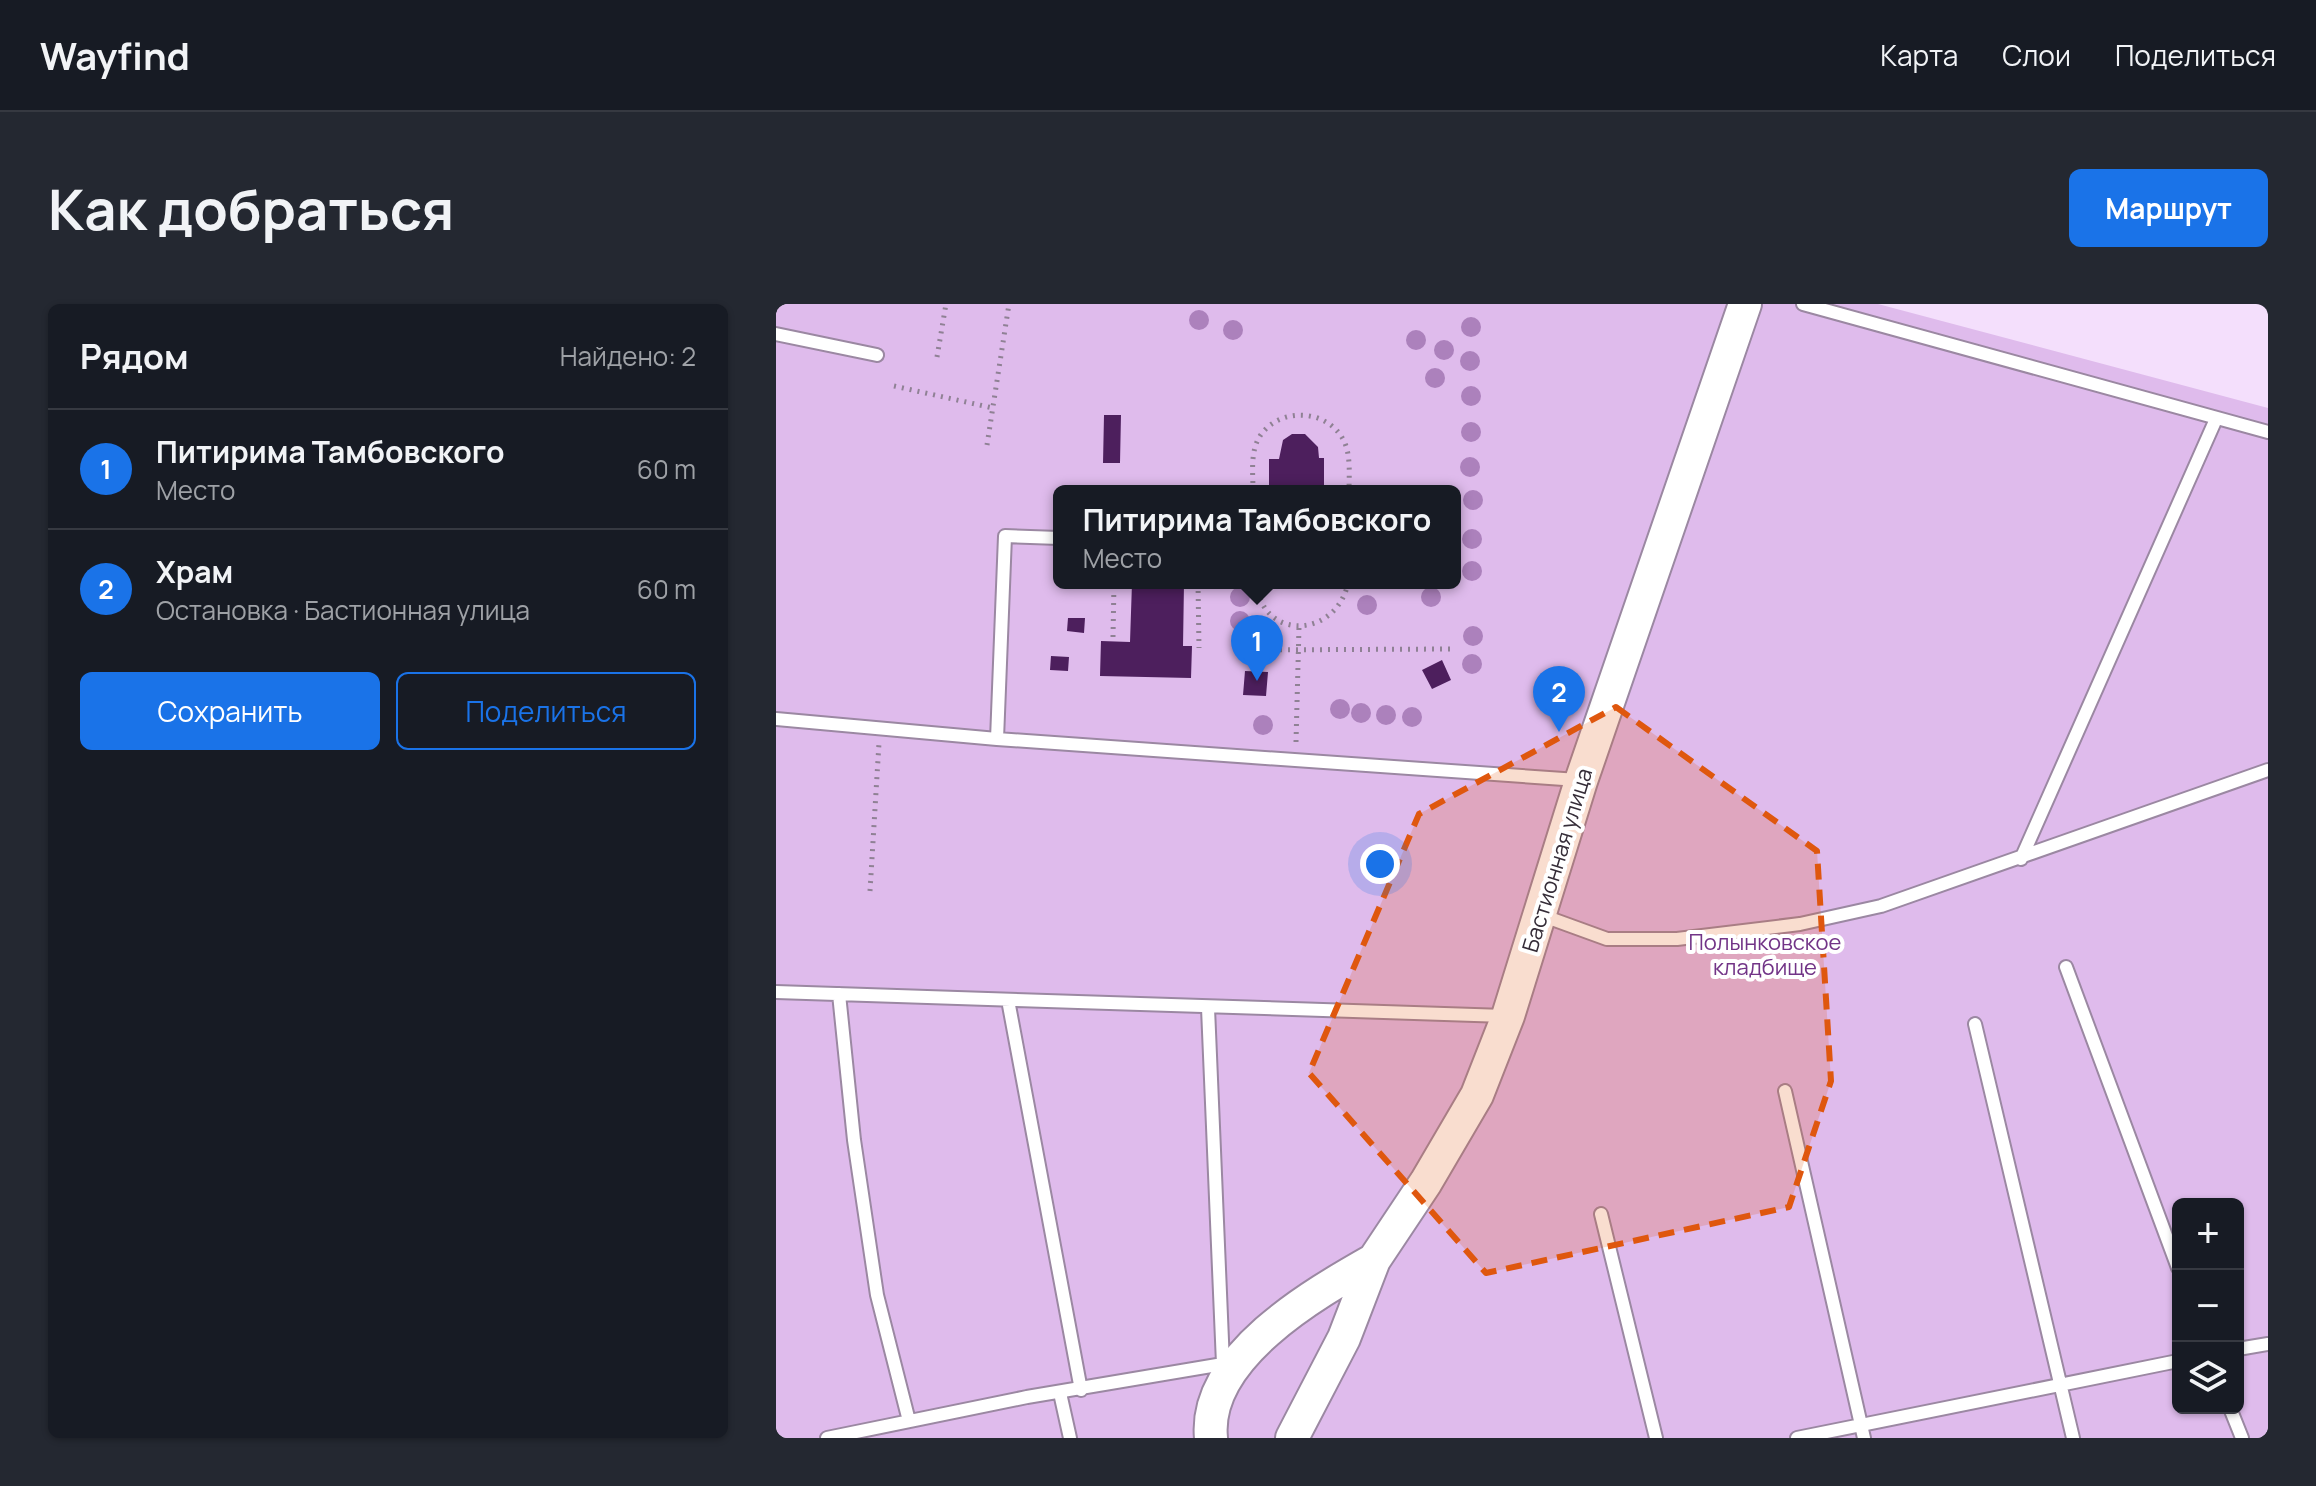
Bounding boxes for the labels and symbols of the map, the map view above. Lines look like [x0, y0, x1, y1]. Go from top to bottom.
pin: 1 [1231, 615, 1283, 681]
pin: 2 [1533, 666, 1585, 732]
street label: Бастионная улица [1515, 764, 1599, 956]
your location [1360, 844, 1400, 884]
park label: Полынковское кладбище [1689, 927, 1842, 982]

